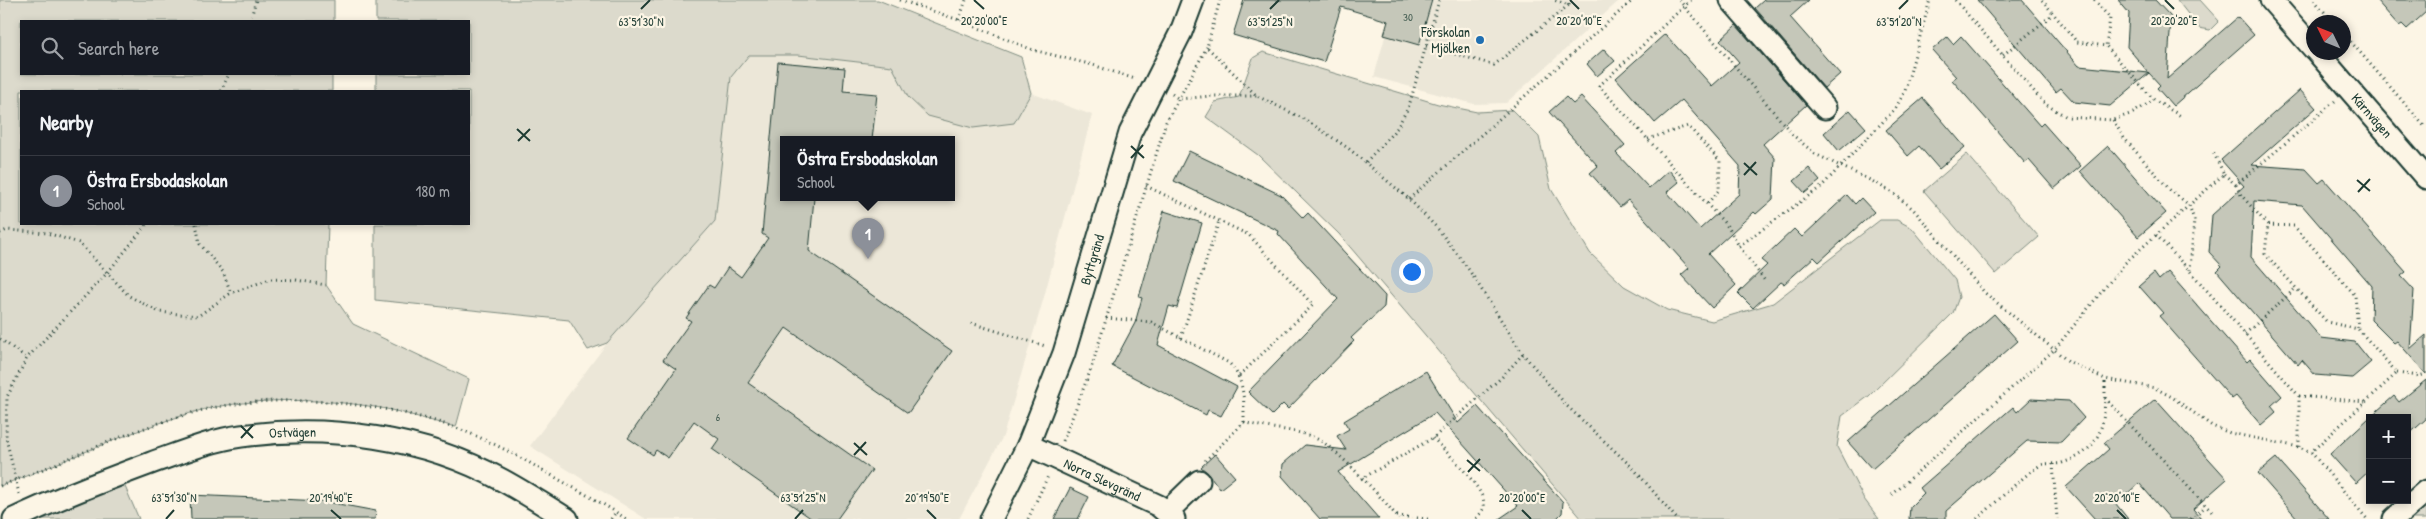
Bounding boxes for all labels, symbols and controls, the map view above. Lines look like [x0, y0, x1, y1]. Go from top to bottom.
house number: 30 [1403, 10, 1413, 24]
text: 20°20'00"E [961, 12, 1008, 29]
text: 20°20'10"E [1556, 12, 1602, 29]
text: 20°20'20"E [2151, 12, 2198, 29]
text: 63°51'30"N [618, 13, 664, 30]
text: 63°51'25"N [1247, 13, 1293, 30]
text: 63°51'20"N [1876, 13, 1922, 30]
north arrow [2306, 15, 2351, 60]
search box [20, 20, 470, 75]
place label: Förskolan Mjölken [1420, 22, 1470, 58]
icon: search [38, 34, 66, 62]
marker: Förskolan Mjölken [1474, 34, 1486, 46]
text: Search here [78, 35, 159, 61]
street label: Kärnvägen [2348, 89, 2397, 142]
text: Nearby [40, 108, 93, 137]
popup [780, 136, 955, 201]
text: Östra Ersbodaskolan [797, 145, 938, 171]
text: Östra Ersbodaskolan [87, 167, 228, 193]
text: School [797, 171, 835, 193]
text: 1 [53, 180, 59, 202]
text: 180 m [416, 180, 450, 202]
text: School [87, 193, 124, 215]
pin: 1 [852, 218, 884, 259]
street label: Byttgränd [1075, 232, 1108, 287]
your location [1399, 259, 1425, 285]
house number: 6 [716, 410, 721, 424]
map controls [2366, 414, 2411, 504]
button: + [2366, 414, 2411, 459]
street label: Ostvägen [268, 422, 316, 442]
street label: Norra Slevgränd [1061, 453, 1145, 505]
button: − [2366, 459, 2411, 504]
text: 63°51'30"N [151, 489, 197, 506]
text: 20°19'40"E [309, 489, 353, 506]
text: 63°51'25"N [780, 489, 826, 506]
text: 20°19'50"E [905, 489, 950, 506]
text: 20°20'00"E [1499, 489, 1546, 506]
text: 20°20'10"E [2094, 489, 2140, 506]

